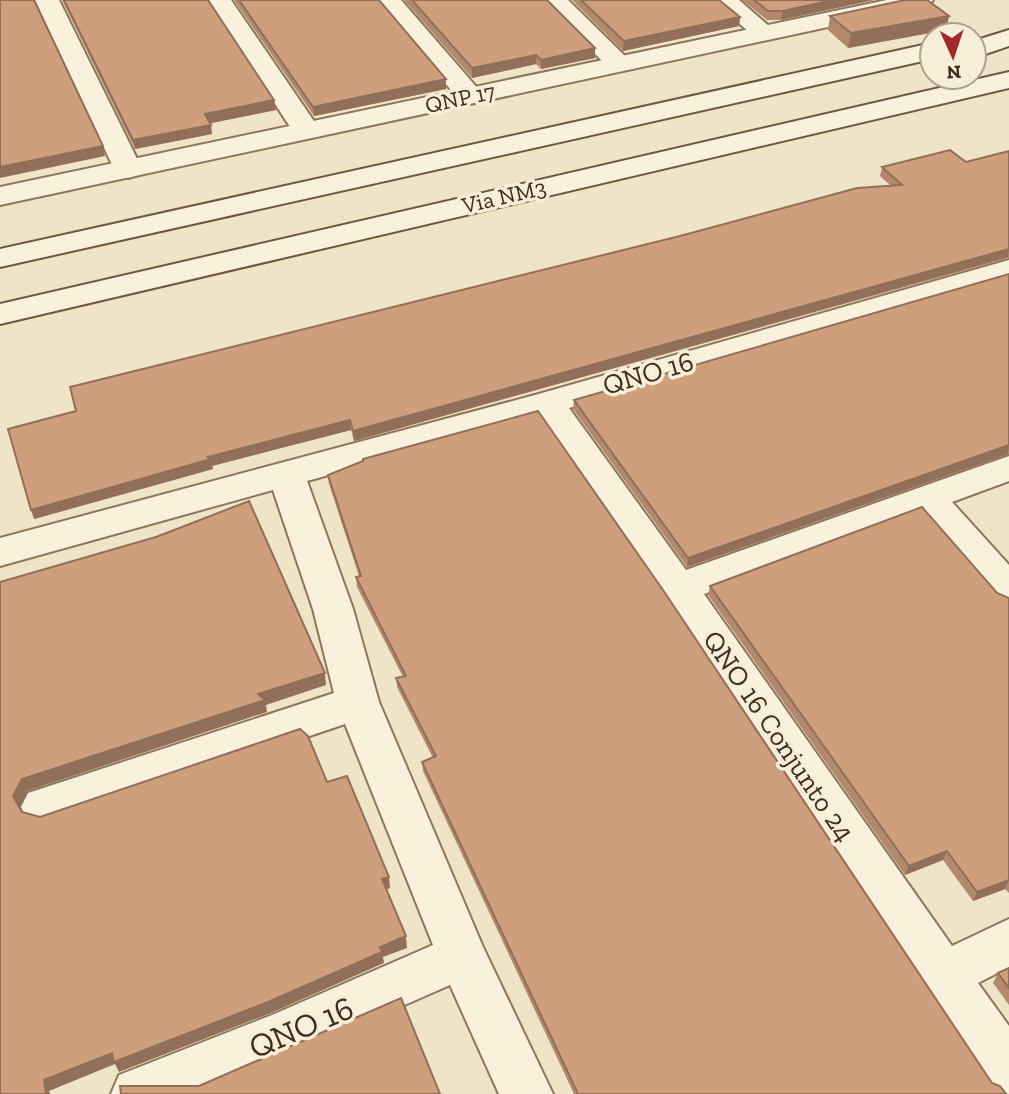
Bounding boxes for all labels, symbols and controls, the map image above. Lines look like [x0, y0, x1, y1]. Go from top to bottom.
north arrow [918, 21, 988, 91]
text: N [946, 61, 962, 84]
street label: QNP 17 [422, 77, 498, 119]
street label: Via NM3 [458, 173, 549, 220]
street label: QNO 16 [599, 344, 697, 402]
street label: QNO 16 Conjunto 24 [696, 624, 862, 848]
street label: QNO 16 [243, 988, 359, 1066]

